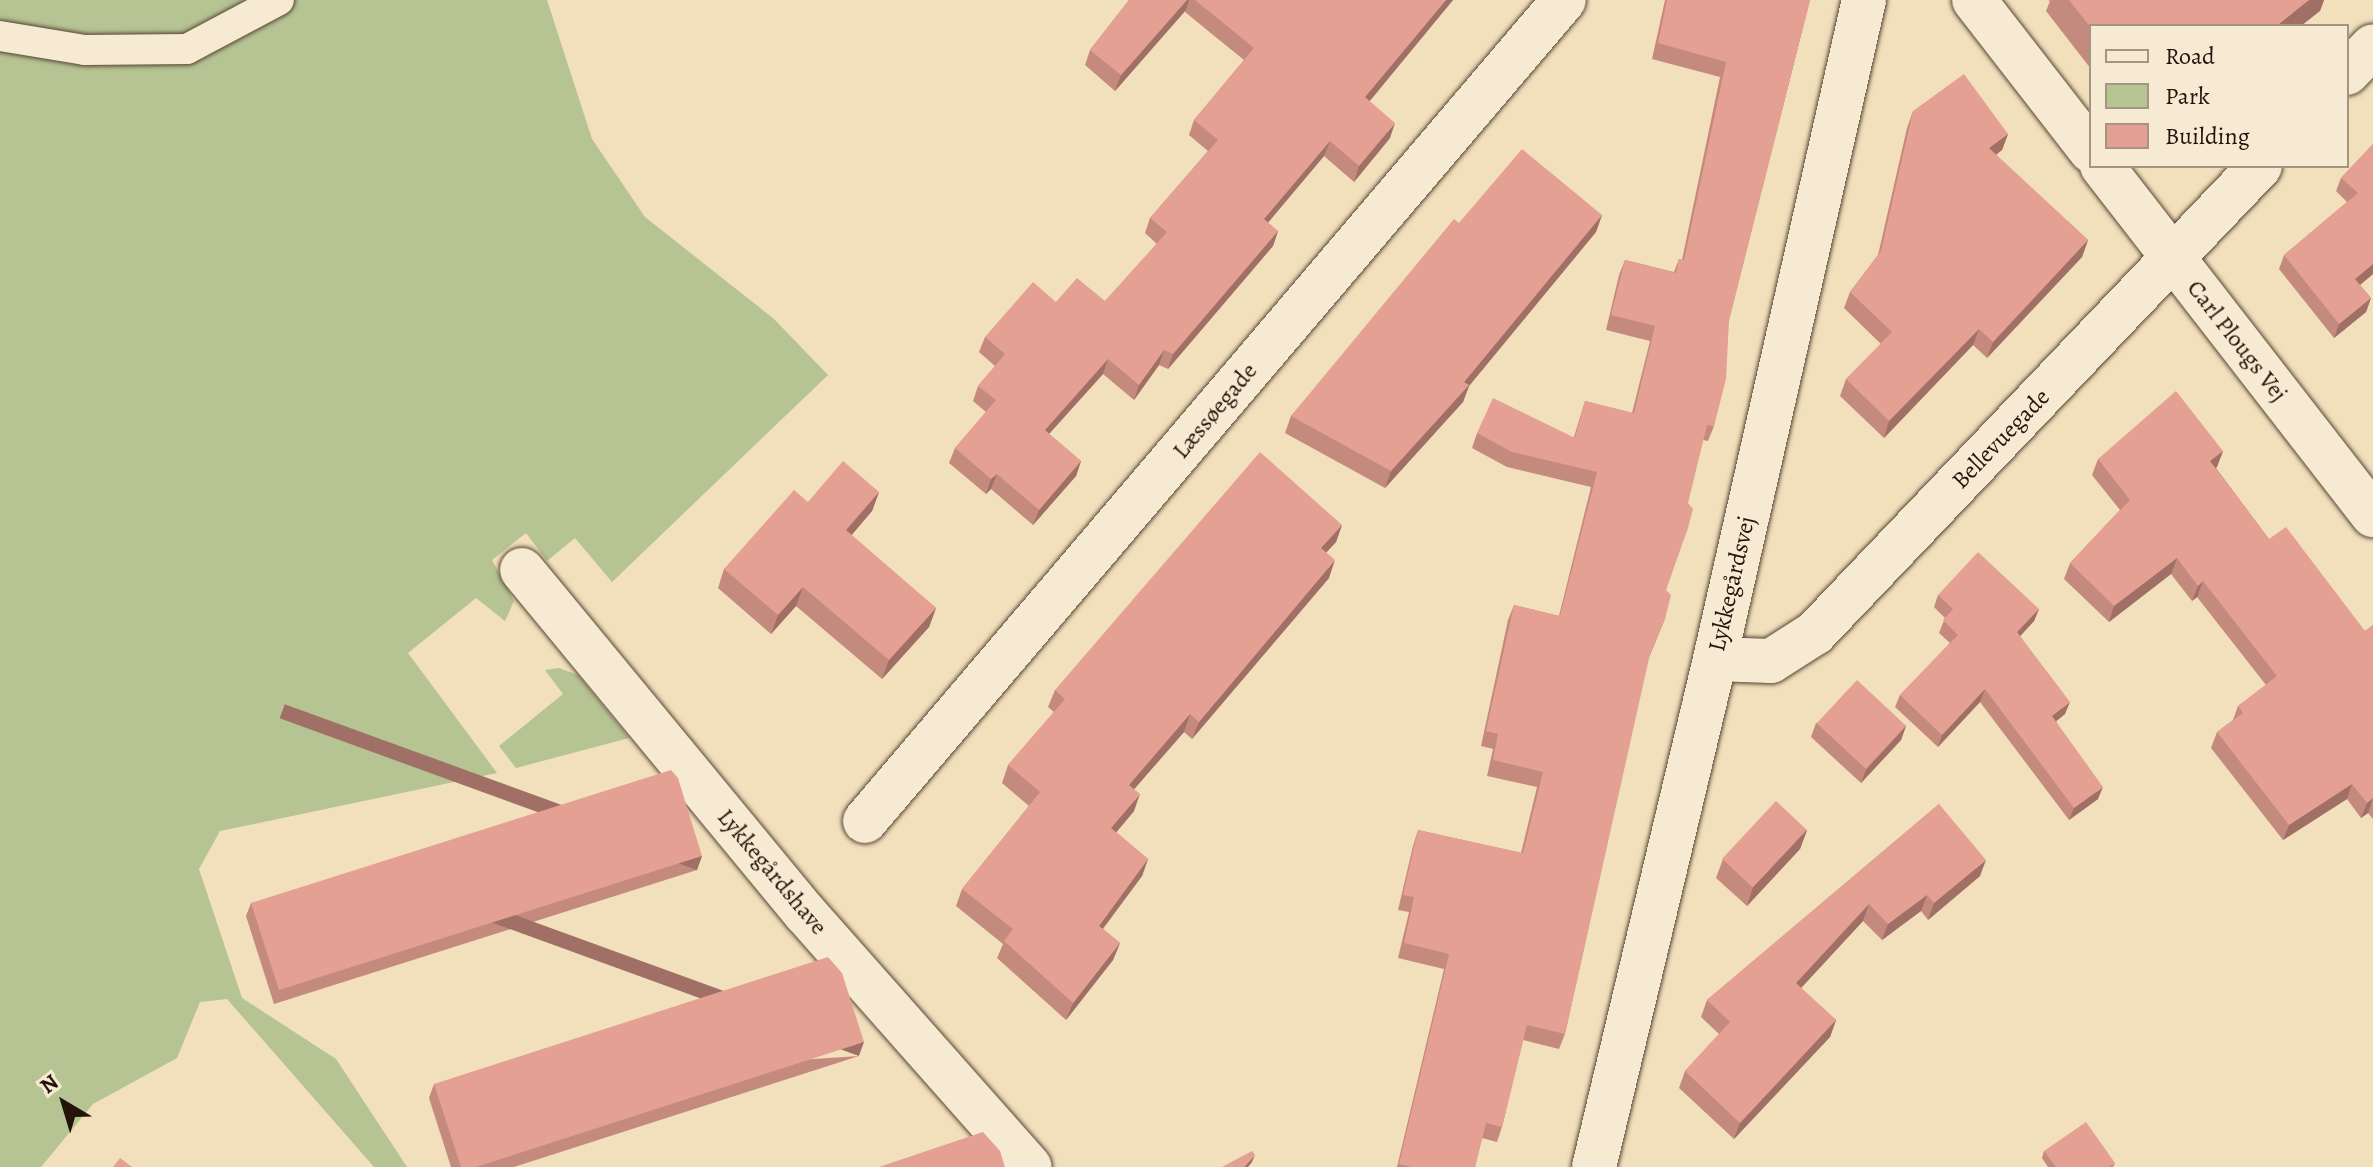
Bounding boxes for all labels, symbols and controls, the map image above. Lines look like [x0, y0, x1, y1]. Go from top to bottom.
legend [2089, 24, 2349, 168]
text: Road [2165, 40, 2215, 72]
text: Park [2165, 80, 2210, 112]
text: Building [2165, 120, 2250, 152]
street label: Carl Plougs Vej [2181, 275, 2293, 407]
street label: Læssøegade [1167, 357, 1263, 465]
street label: Bellevuegade [1946, 383, 2056, 495]
street label: Lykkegårdsvej [1702, 514, 1762, 654]
street label: Lykkegårdshave [711, 803, 833, 941]
north arrow [24, 1063, 104, 1143]
text: N [34, 1067, 65, 1101]

